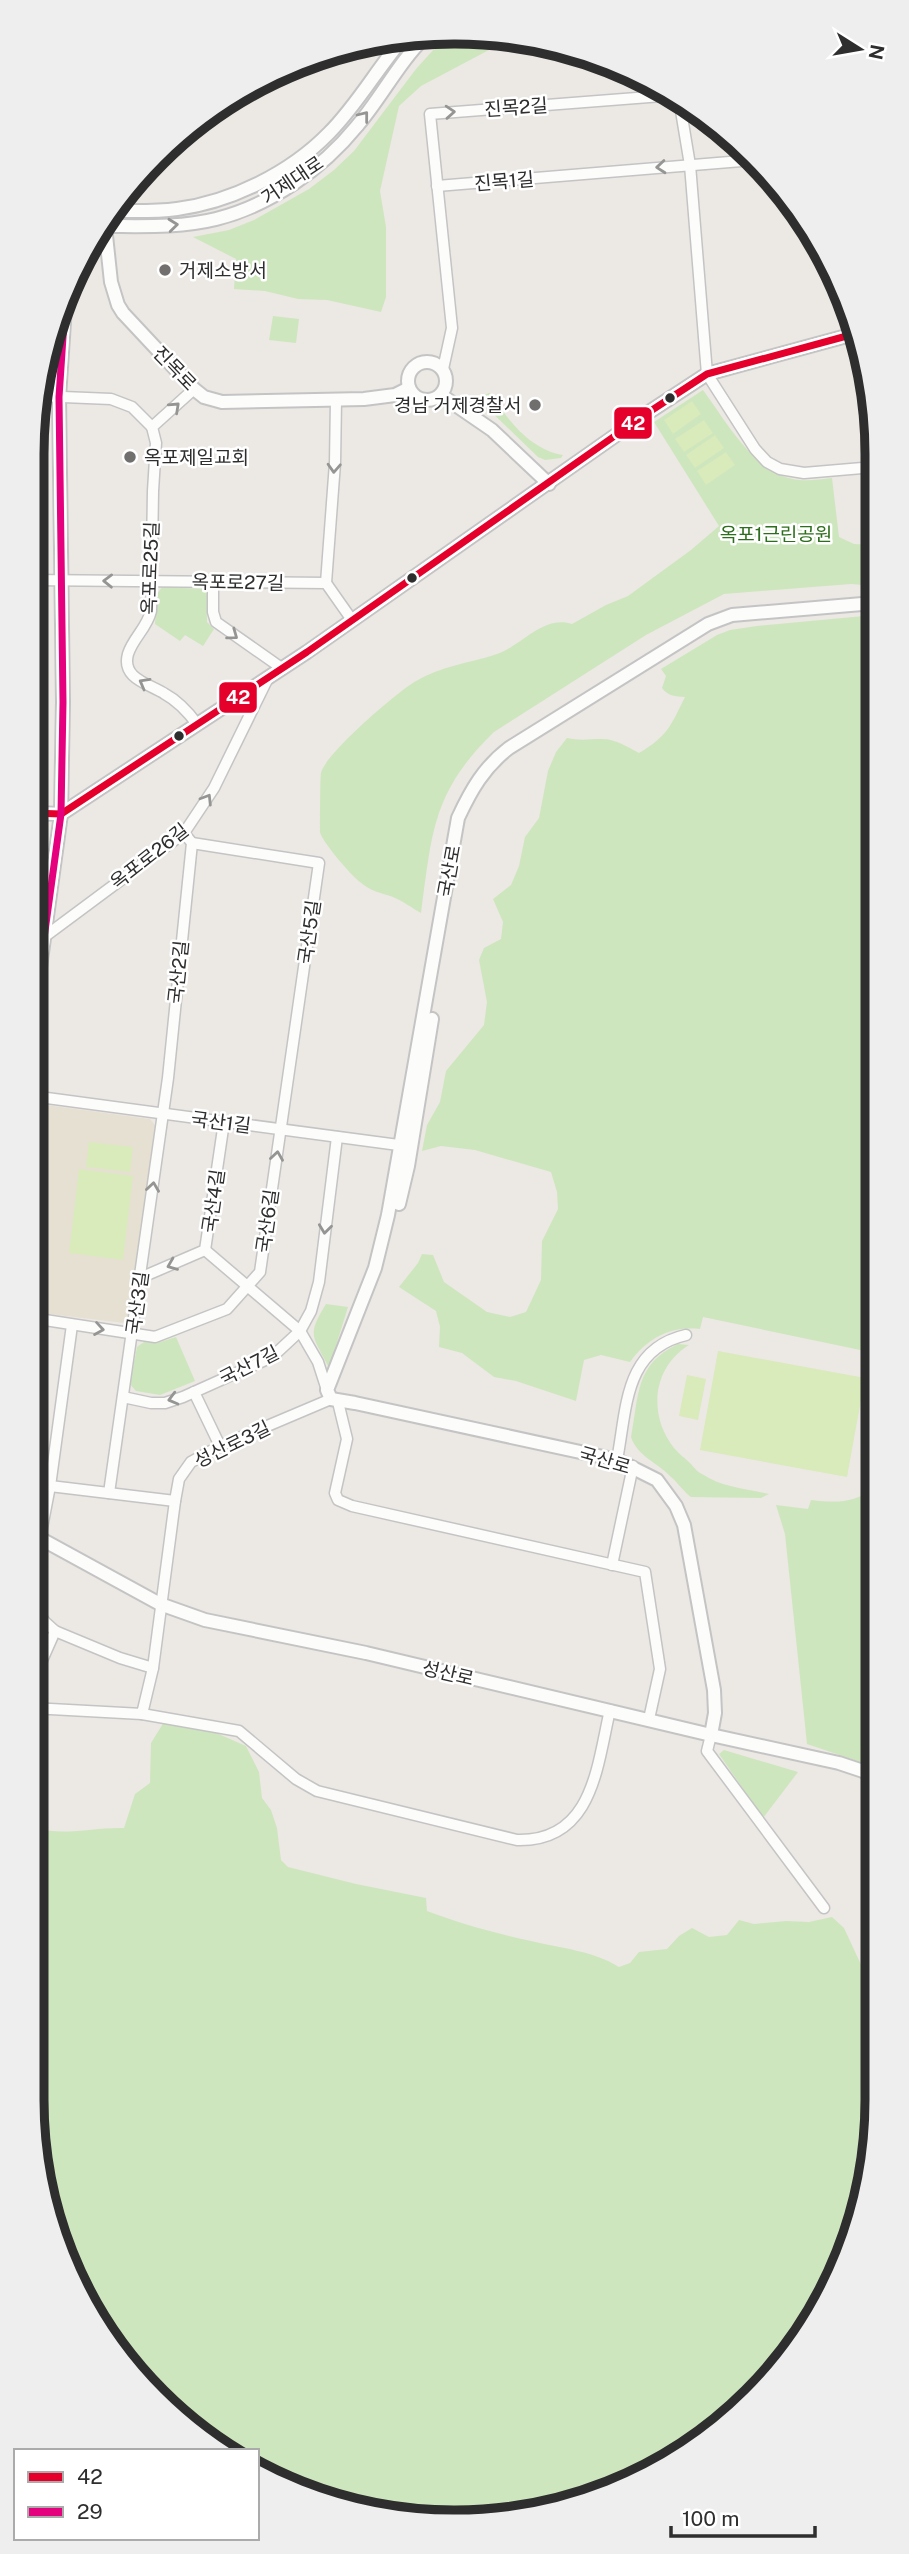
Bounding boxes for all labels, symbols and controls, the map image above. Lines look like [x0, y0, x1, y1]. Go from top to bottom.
north arrow [825, 14, 895, 84]
text: N [864, 43, 889, 62]
street label: 진목2길 [483, 94, 549, 120]
one-way arrow [445, 105, 456, 120]
one-way arrow [356, 112, 369, 124]
street label: 거제대로 [257, 151, 327, 209]
one-way arrow [656, 159, 667, 174]
street label: 진목1길 [473, 167, 535, 195]
one-way arrow [167, 218, 178, 233]
place label: 거제소방서 [179, 259, 266, 281]
marker: 거제소방서 [157, 262, 173, 278]
street label: 진목로 [149, 341, 201, 395]
unlabelled marker [663, 391, 677, 405]
place label: 경남 거제경찰서 [394, 394, 521, 416]
marker: 경남 거제경찰서 [527, 397, 543, 413]
one-way arrow [167, 402, 180, 415]
line badge: 42 [613, 406, 653, 440]
text: 42 [621, 412, 645, 434]
place label: 옥포제일교회 [144, 446, 249, 468]
marker: 옥포제일교회 [122, 449, 138, 465]
one-way arrow [327, 463, 342, 474]
street label: 옥포로25길 [137, 521, 163, 615]
park label: 옥포1근린공원 [720, 523, 832, 545]
street label: 옥포로27길 [191, 570, 285, 594]
unlabelled marker [405, 571, 419, 585]
one-way arrow [102, 573, 113, 588]
one-way arrow [225, 627, 238, 639]
one-way arrow [139, 677, 151, 691]
line badge: 42 [218, 681, 258, 714]
text: 42 [226, 686, 250, 708]
unlabelled marker [172, 729, 186, 743]
one-way arrow [199, 793, 212, 806]
street label: 옥포로26길 [106, 819, 192, 893]
street label: 국산로 [434, 843, 464, 899]
street label: 국산5길 [294, 898, 324, 966]
street label: 국산2길 [164, 939, 192, 1005]
street label: 국산1길 [190, 1107, 252, 1137]
one-way arrow [269, 1150, 284, 1162]
street label: 국산4길 [198, 1168, 228, 1234]
one-way arrow [145, 1181, 160, 1192]
street label: 국산6길 [252, 1188, 282, 1254]
one-way arrow [318, 1223, 333, 1235]
one-way arrow [167, 1257, 179, 1271]
street label: 국산3길 [122, 1270, 152, 1336]
one-way arrow [93, 1321, 105, 1336]
street label: 국산7길 [216, 1341, 282, 1389]
one-way arrow [167, 1391, 179, 1406]
street label: 성산로3길 [190, 1416, 274, 1472]
street label: 국산로 [577, 1442, 633, 1478]
street label: 성산로 [420, 1656, 476, 1690]
legend [14, 2449, 259, 2540]
text: 42 [77, 2464, 103, 2489]
scale bar [671, 2494, 814, 2538]
text: 29 [77, 2499, 103, 2524]
text: 100 m [682, 2506, 739, 2531]

